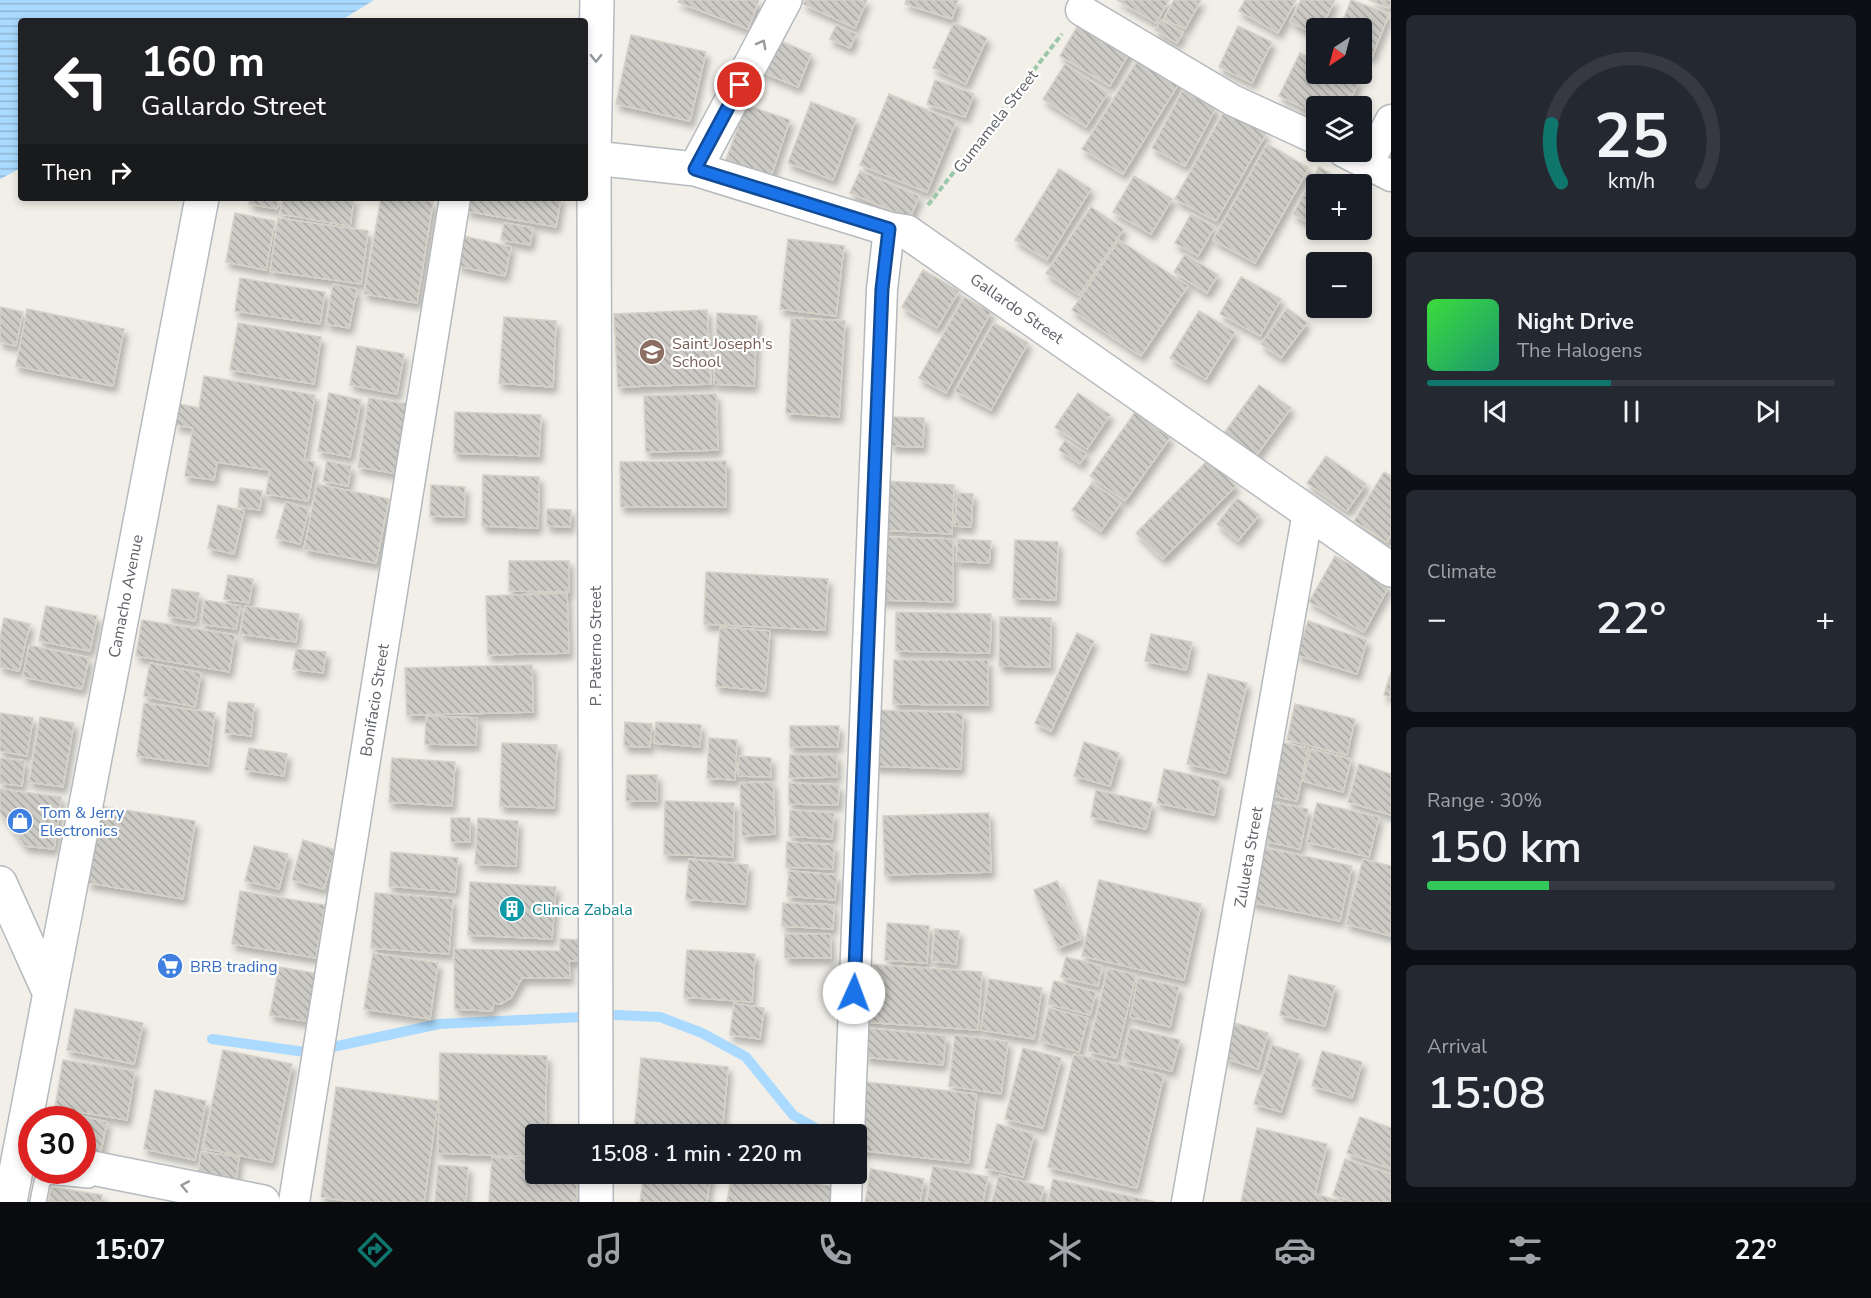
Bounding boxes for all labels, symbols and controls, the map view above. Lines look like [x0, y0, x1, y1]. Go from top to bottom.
north arrow [1306, 18, 1372, 84]
map controls [1306, 18, 1372, 318]
text: 160 m [141, 34, 265, 91]
one-way arrow [755, 39, 766, 50]
icon: left [42, 42, 120, 120]
one-way arrow [590, 54, 602, 63]
pin [714, 59, 765, 110]
street label: Gumamela Street [948, 65, 1043, 178]
icon: arrive [723, 68, 756, 101]
text: Gallardo Street [141, 88, 326, 125]
text: 25 [1594, 94, 1668, 179]
button: layers [1306, 96, 1372, 162]
icon: right [104, 156, 137, 189]
text: Then [42, 158, 92, 188]
text: km/h [1607, 167, 1655, 197]
button: + [1306, 174, 1372, 240]
button: − [1306, 252, 1372, 318]
street label: Gallardo Street [965, 268, 1068, 350]
text: Night Drive [1517, 307, 1634, 337]
place label: Saint Joseph's School [672, 333, 773, 373]
school or university icon: Saint Joseph's School [637, 337, 667, 367]
text: The Halogens [1517, 337, 1642, 364]
icon: previous [1479, 395, 1512, 428]
icon: pause [1615, 395, 1648, 428]
icon: next [1751, 395, 1784, 428]
street label: Camacho Avenue [103, 533, 149, 660]
text: Climate [1427, 558, 1496, 585]
street label: P. Paterno Street [585, 585, 607, 706]
text: 22° [1596, 588, 1666, 649]
text: − [1427, 597, 1447, 642]
text: + [1815, 597, 1835, 642]
street label: Bonifacio Street [355, 642, 395, 758]
text: Range · 30% [1427, 787, 1542, 814]
place label: Tom & Jerry Electronics [40, 802, 125, 842]
street label: Zulueta Street [1229, 804, 1269, 909]
shop icon: Tom & Jerry Electronics [5, 806, 35, 836]
text: 150 km [1427, 817, 1582, 878]
building icon: Clinica Zabala [497, 894, 527, 924]
place label: Clinica Zabala [532, 899, 633, 921]
supermarket icon: BRB trading [155, 951, 185, 981]
place label: BRB trading [190, 956, 278, 978]
position arrow [822, 961, 886, 1025]
text: Arrival [1427, 1033, 1487, 1060]
text: 15:08 [1427, 1063, 1546, 1124]
speed limit sign: 30 [18, 1106, 96, 1184]
text: 15:08 · 1 min · 220 m [590, 1139, 802, 1169]
one-way arrow [180, 1180, 190, 1193]
icon: directions [354, 1229, 396, 1271]
icon: music [584, 1229, 626, 1271]
icon: phone [814, 1229, 856, 1271]
icon: climate [1044, 1229, 1086, 1271]
icon: car [1274, 1229, 1316, 1271]
icon: filters [1504, 1229, 1546, 1271]
text: 15:07 [94, 1232, 166, 1269]
text: 22° [1734, 1232, 1777, 1269]

